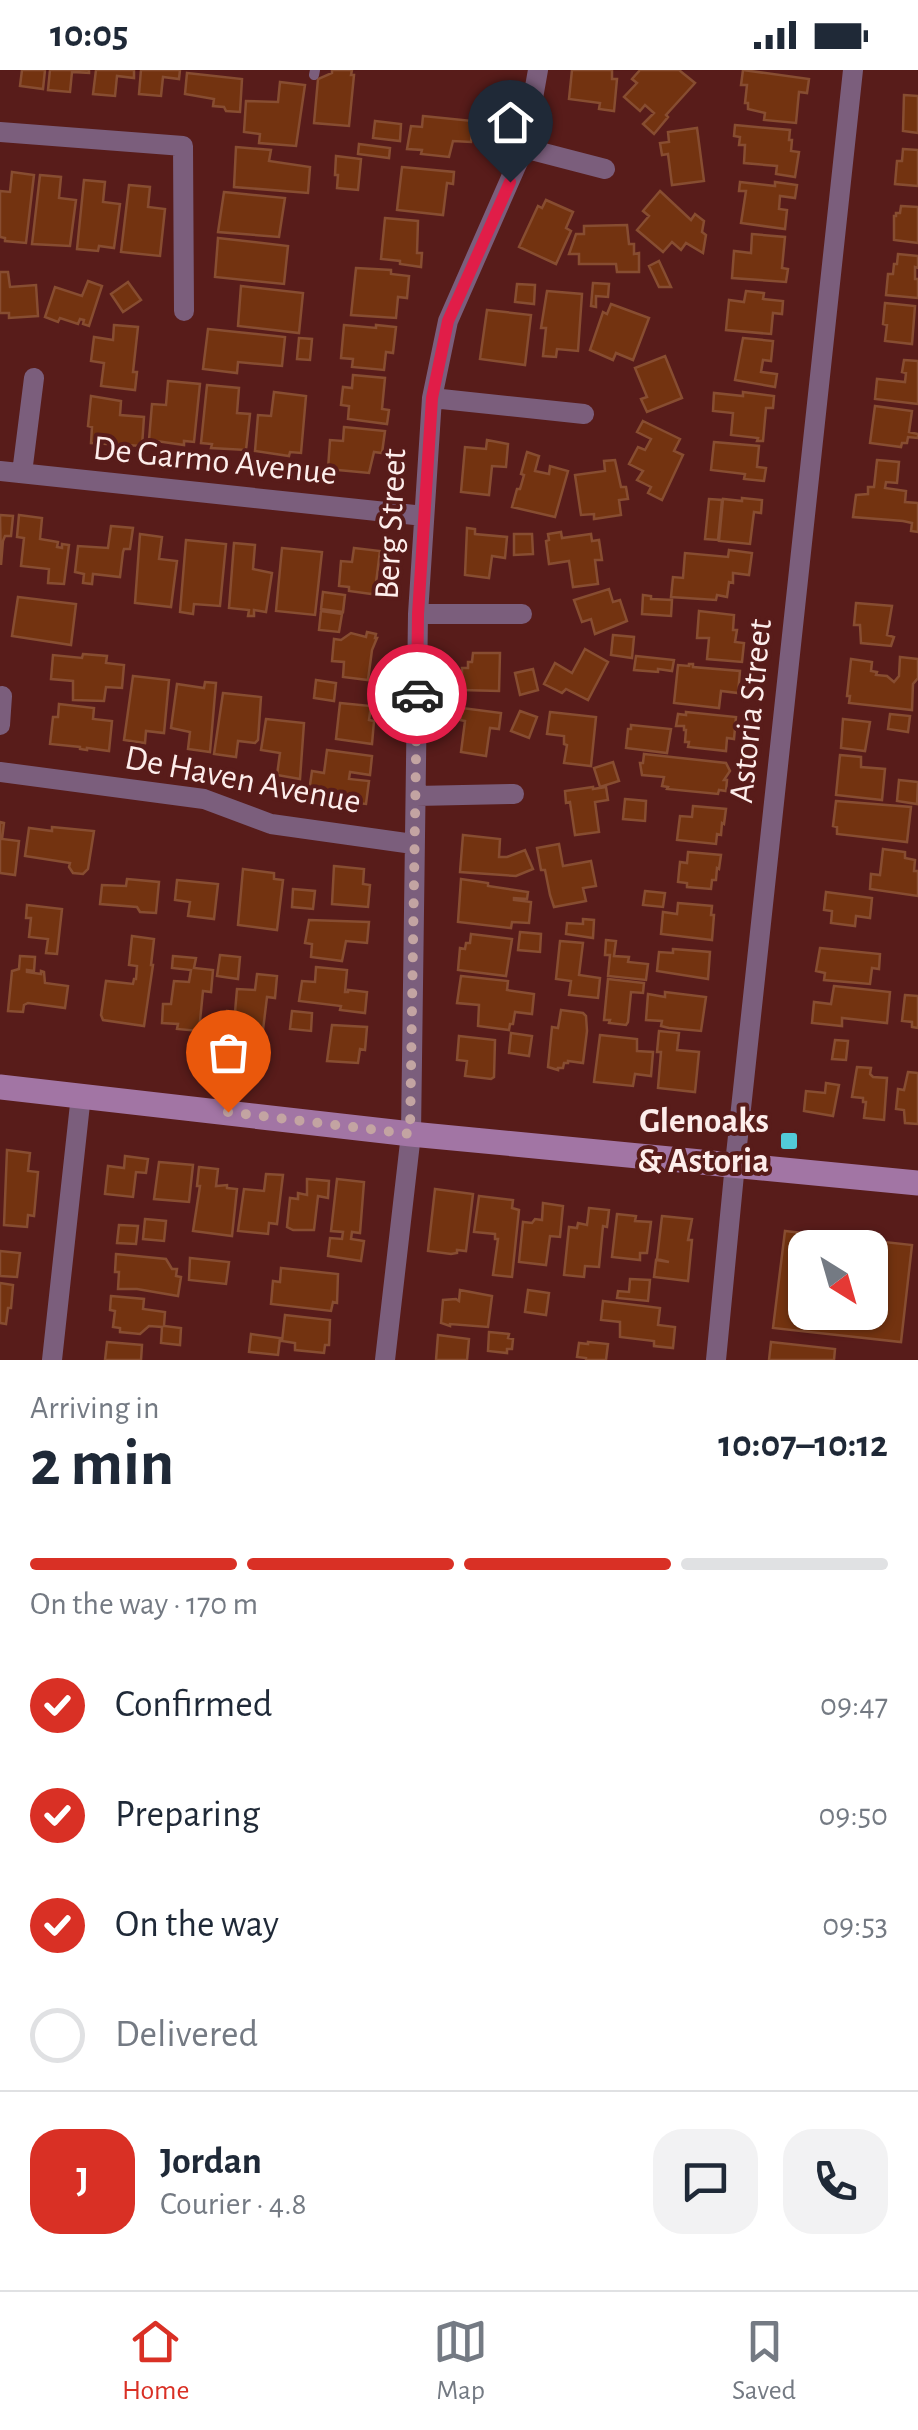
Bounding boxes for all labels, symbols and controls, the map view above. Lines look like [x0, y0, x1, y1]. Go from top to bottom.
text: 10:05 [50, 16, 128, 54]
pin [468, 80, 553, 183]
icon: home [483, 95, 538, 150]
street label: De Garmo Avenue [91, 431, 339, 491]
street label: Berg Street [370, 448, 412, 600]
street label: Astoria Street [724, 617, 778, 805]
courier [367, 644, 467, 744]
icon: car [390, 667, 445, 722]
street label: De Haven Avenue [122, 740, 364, 820]
pin [186, 1010, 271, 1113]
icon: bag [201, 1025, 256, 1080]
place label: Glenoaks & Astoria [638, 1104, 769, 1179]
marker: Glenoaks & Astoria [778, 1130, 800, 1152]
north arrow [788, 1230, 888, 1330]
map controls [788, 1230, 888, 1330]
text: Arriving in [30, 1392, 159, 1424]
text: 10:07–10:12 [718, 1426, 888, 1464]
text: 2 min [30, 1432, 174, 1497]
text: On the way · 170 m [30, 1588, 258, 1620]
icon: check [30, 1678, 85, 1733]
text: Confirmed [115, 1686, 272, 1724]
text: 09:47 [820, 1689, 888, 1721]
icon: check [30, 1788, 85, 1843]
text: Preparing [115, 1796, 260, 1834]
text: 09:50 [818, 1799, 888, 1831]
icon: check [30, 1898, 85, 1953]
text: On the way [115, 1906, 279, 1944]
text: 09:53 [822, 1909, 888, 1941]
text: Delivered [115, 2016, 258, 2054]
button: chat [653, 2129, 758, 2234]
button: phone [783, 2129, 888, 2234]
text: Jordan [160, 2143, 262, 2181]
text: J [76, 2162, 89, 2200]
text: Courier · 4.8 [160, 2188, 307, 2220]
tab: Home [122, 2314, 189, 2408]
tab: Map [433, 2314, 488, 2408]
tab: Saved [732, 2314, 796, 2408]

